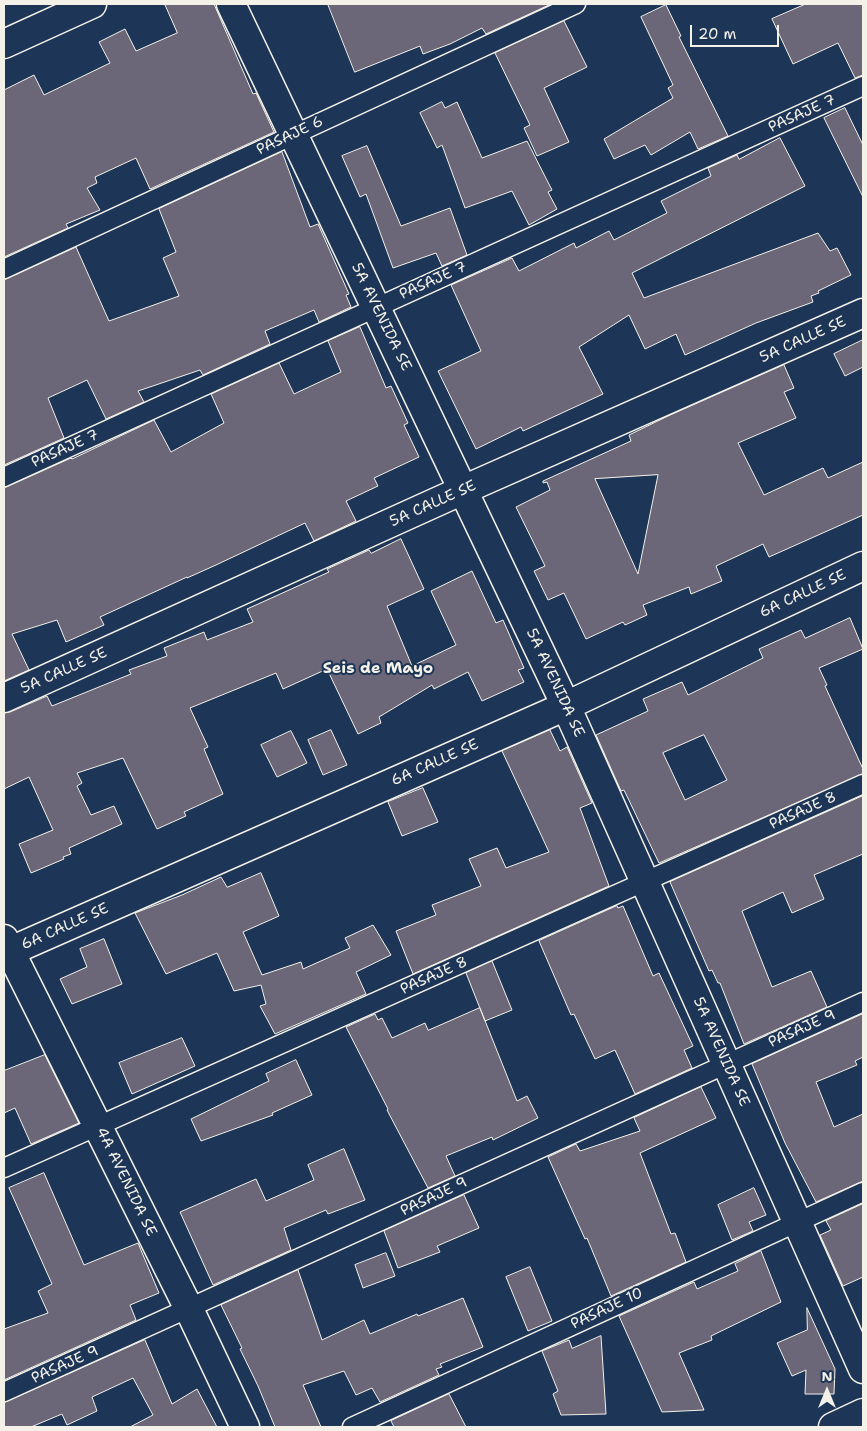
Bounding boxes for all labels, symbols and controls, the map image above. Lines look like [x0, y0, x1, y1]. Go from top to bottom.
scale bar [692, 15, 781, 47]
text: 20 m [698, 24, 737, 44]
street label: PASAJE 7 [766, 91, 838, 137]
street label: PASAJE 6 [254, 113, 326, 159]
street label: PASAJE 7 [397, 258, 469, 304]
street label: 5A AVENIDA SE [347, 260, 415, 374]
street label: 5A CALLE SE [757, 313, 849, 367]
street label: PASAJE 7 [29, 426, 101, 472]
street label: 5A CALLE SE [387, 477, 479, 531]
street label: 6A CALLE SE [757, 566, 849, 622]
street label: 5A AVENIDA SE [522, 626, 588, 740]
street label: 5A CALLE SE [18, 644, 110, 698]
district label: Seis de Mayo [323, 659, 433, 679]
street label: 6A CALLE SE [389, 736, 481, 790]
street label: PASAJE 8 [767, 788, 839, 834]
street label: 6A CALLE SE [19, 900, 111, 954]
street label: PASAJE 8 [398, 953, 470, 999]
street label: 5A AVENIDA SE [689, 995, 753, 1109]
street label: PASAJE 9 [766, 1006, 838, 1052]
street label: 4A AVENIDA SE [92, 1125, 160, 1239]
street label: PASAJE 9 [398, 1174, 470, 1220]
street label: PASAJE 10 [568, 1284, 646, 1334]
street label: PASAJE 9 [29, 1342, 101, 1388]
north arrow [802, 1366, 852, 1416]
text: N [821, 1367, 833, 1385]

